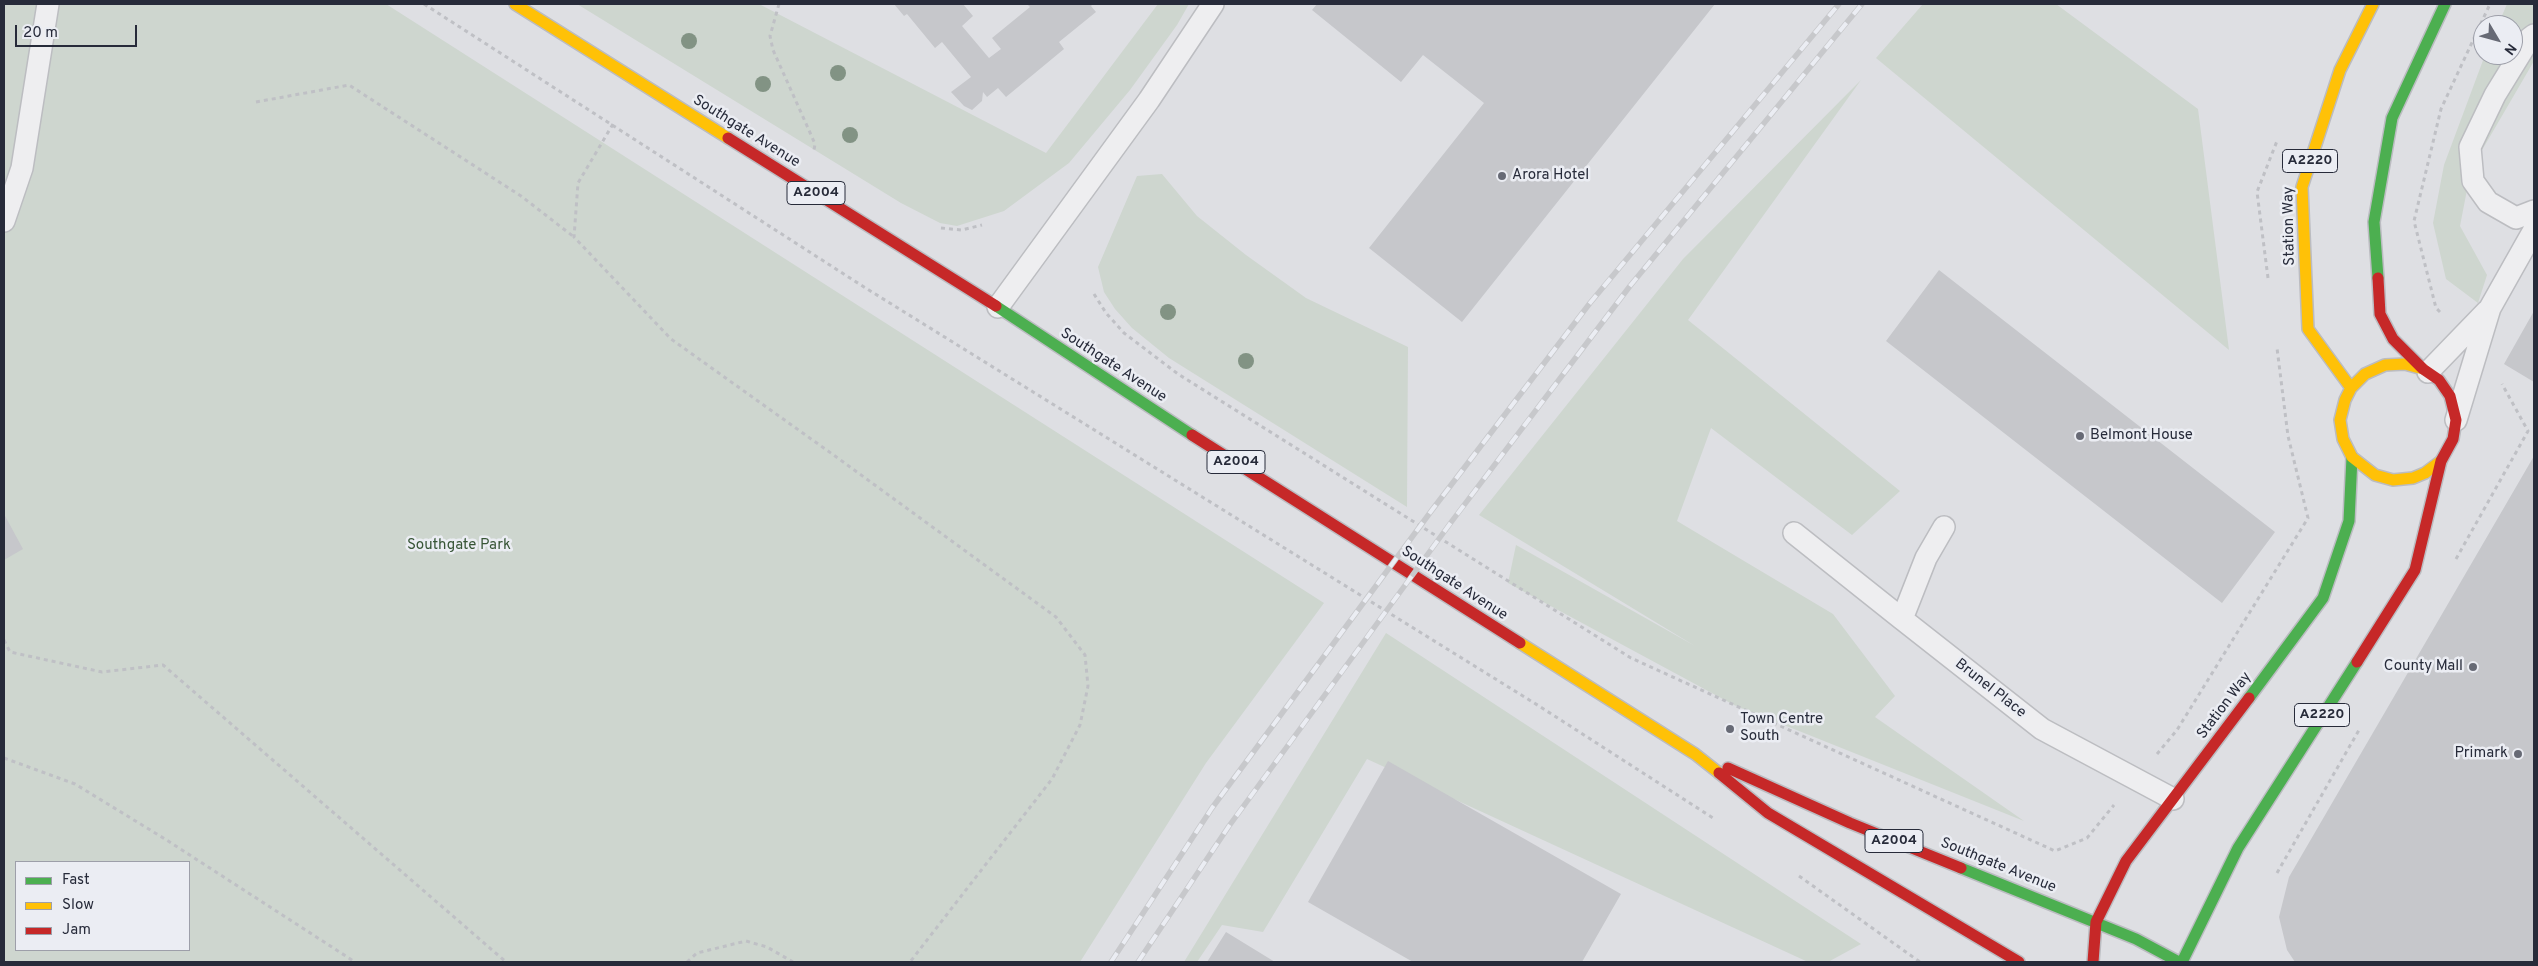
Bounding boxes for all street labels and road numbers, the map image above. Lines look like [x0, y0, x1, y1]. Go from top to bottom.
street label: Southgate Avenue [689, 92, 803, 172]
road number: A2220 [2282, 150, 2338, 172]
road number: A2004 [787, 182, 845, 204]
street label: Station Way [2280, 186, 2300, 266]
street label: Southgate Avenue [1057, 325, 1169, 407]
road number: A2004 [1207, 451, 1265, 474]
street label: Southgate Avenue [1398, 543, 1510, 625]
street label: Brunel Place [1951, 656, 2029, 722]
street label: Station Way [2194, 669, 2256, 743]
road number: A2220 [2294, 704, 2350, 726]
road number: A2004 [1865, 829, 1923, 852]
street label: Southgate Avenue [1938, 835, 2058, 897]

